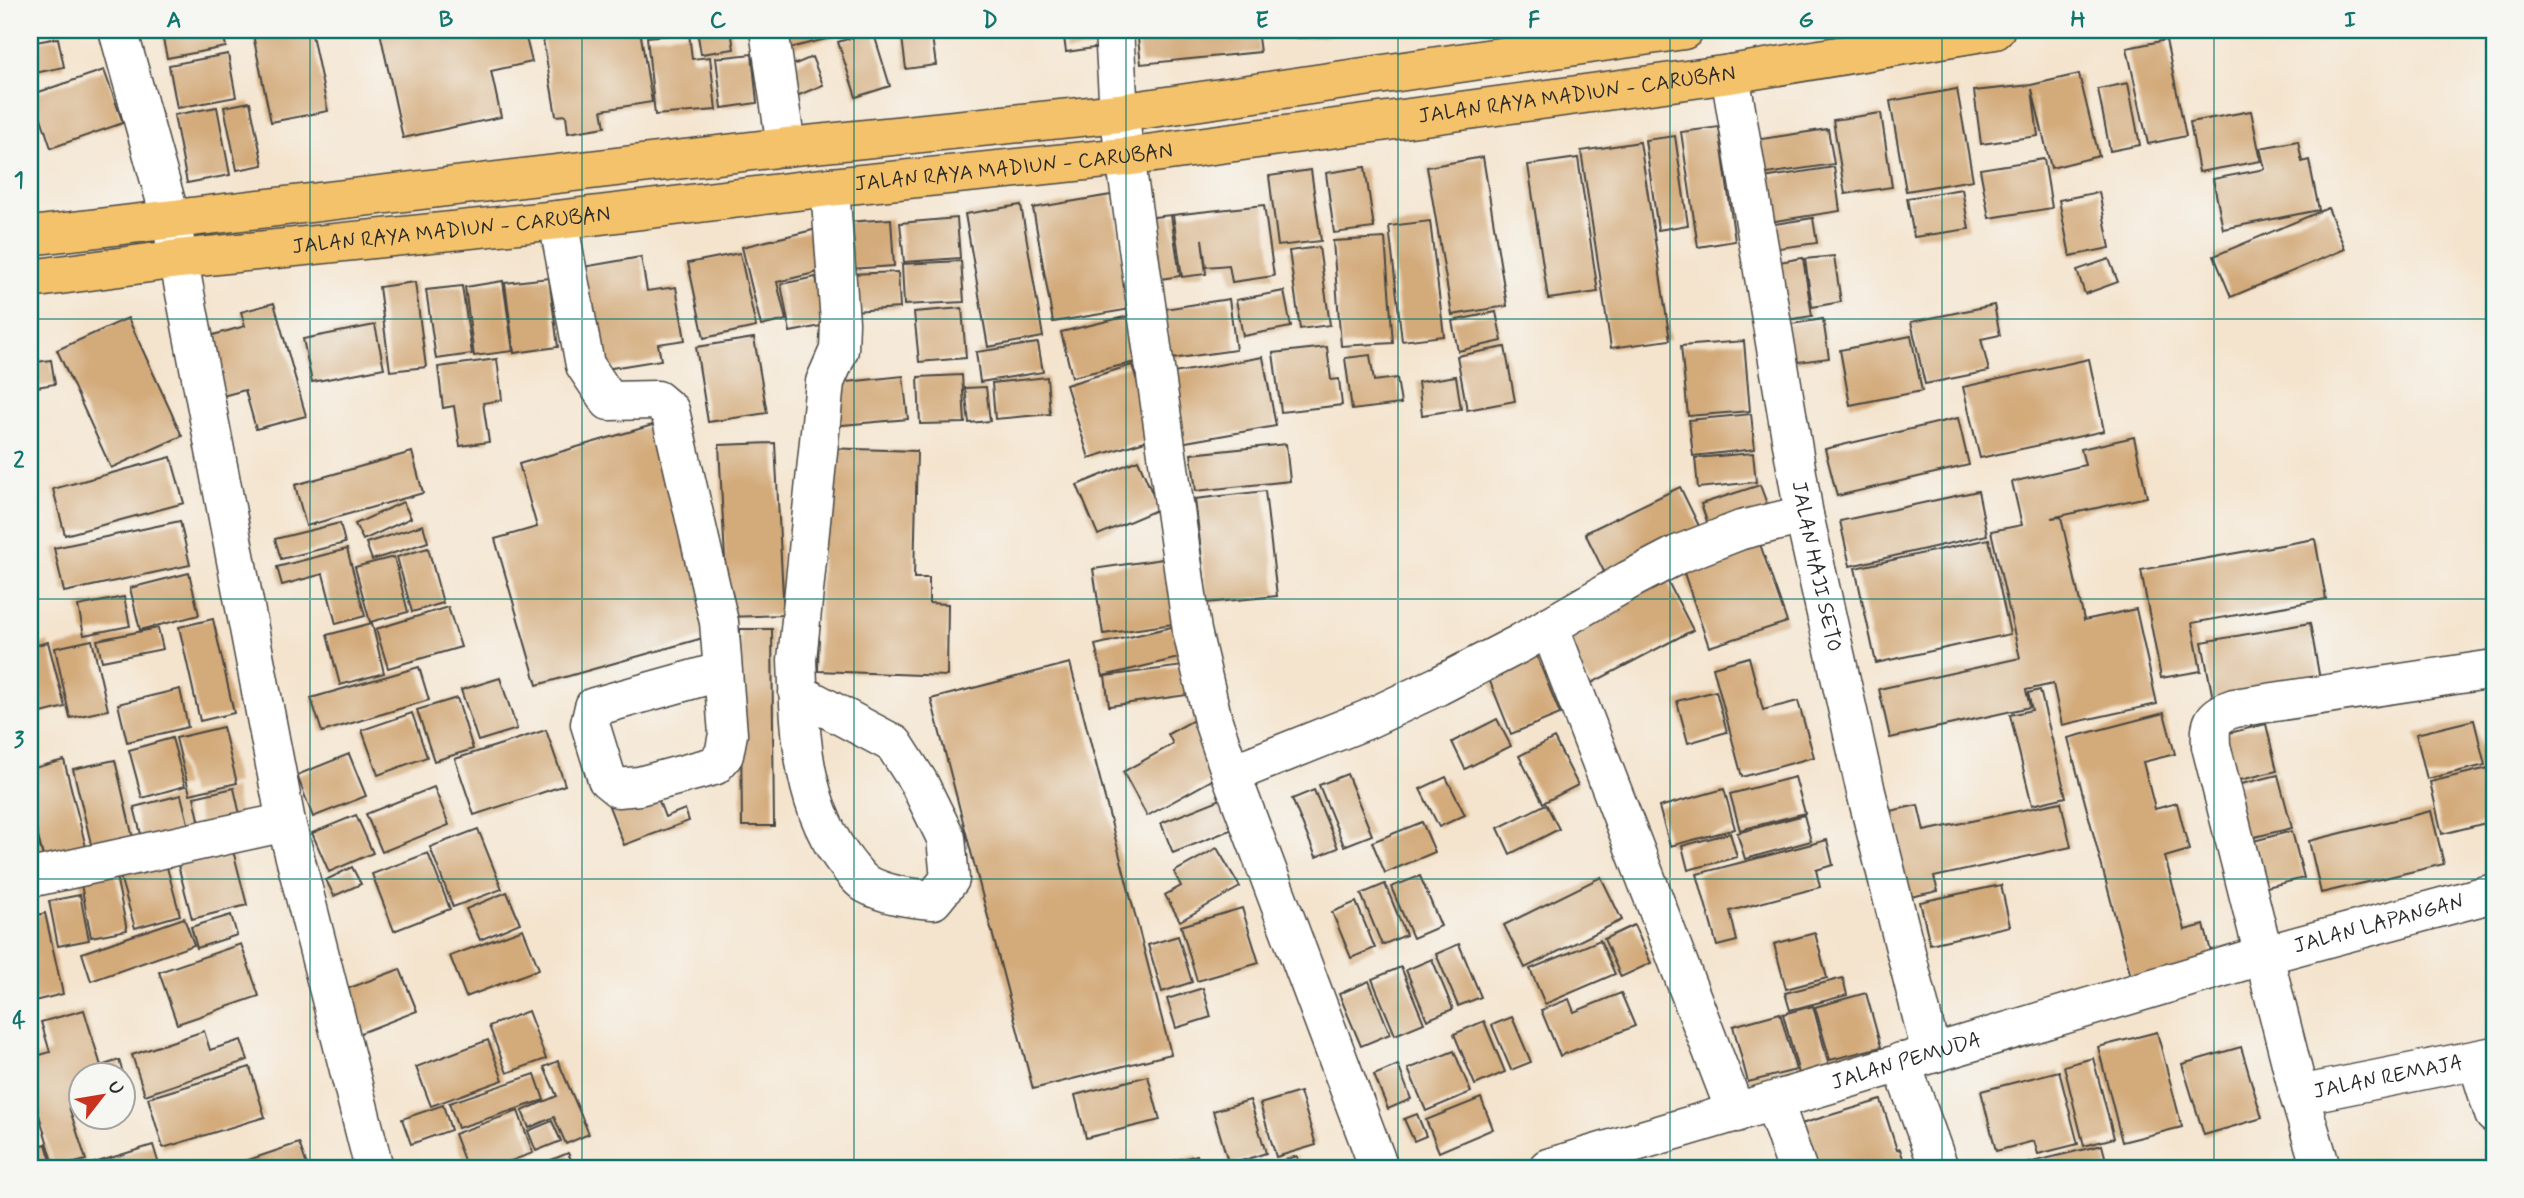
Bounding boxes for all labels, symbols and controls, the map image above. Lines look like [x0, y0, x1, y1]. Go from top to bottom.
text: A [166, 6, 182, 36]
text: B [439, 6, 454, 36]
text: C [710, 6, 727, 36]
text: D [982, 6, 998, 36]
text: E [1255, 6, 1269, 36]
text: F [1528, 6, 1540, 36]
text: G [1798, 6, 1814, 36]
text: H [2070, 6, 2086, 36]
text: I [2344, 6, 2356, 36]
street label: JALAN RAYA MADIUN - CARUBAN [1417, 59, 1737, 131]
street label: JALAN RAYA MADIUN - CARUBAN [853, 137, 1175, 198]
text: 1 [14, 166, 24, 196]
street label: JALAN RAYA MADIUN - CARUBAN [291, 200, 612, 261]
text: 2 [13, 446, 25, 476]
street label: JALAN HAJI SETO [1785, 479, 1848, 654]
text: 3 [14, 726, 25, 756]
street label: JALAN LAPANGAN [2291, 888, 2467, 960]
text: 4 [12, 1006, 26, 1036]
street label: JALAN PEMUDA [1828, 1026, 1985, 1097]
street label: JALAN REMAJA [2311, 1049, 2465, 1106]
north arrow [66, 1062, 136, 1132]
text: U [101, 1076, 129, 1100]

